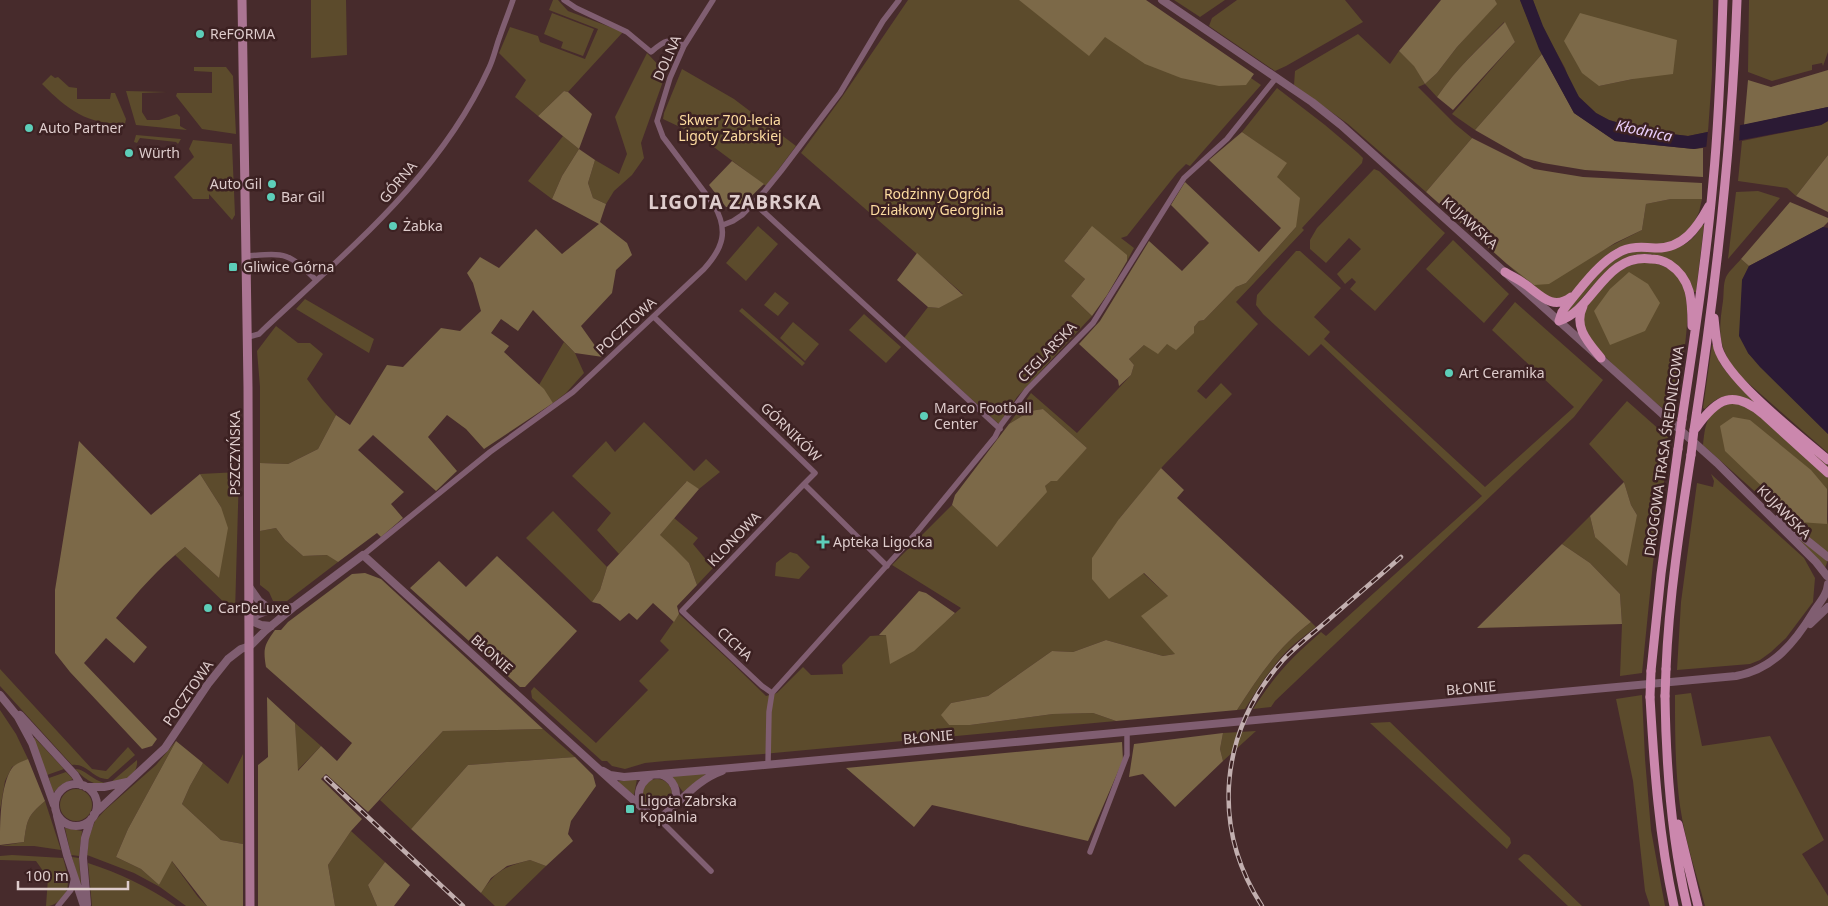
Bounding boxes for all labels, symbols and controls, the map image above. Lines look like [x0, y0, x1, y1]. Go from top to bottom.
place label: ReFORMA [210, 24, 275, 43]
marker: ReFORMA [194, 28, 206, 40]
street label: DOLNA [648, 32, 685, 84]
park label: Skwer 700-lecia Ligoty Zabrskiej [678, 110, 782, 145]
water label: Kłodnica [1614, 114, 1675, 146]
place label: Auto Partner [39, 118, 123, 137]
marker: Auto Partner [23, 122, 35, 134]
place label: Würth [139, 143, 180, 162]
marker: Würth [123, 147, 135, 159]
street label: GÓRNA [374, 157, 421, 207]
place label: Auto Gil [210, 174, 262, 193]
marker: Auto Gil [266, 178, 278, 190]
park label: Rodzinny Ogród Działkowy Georginia [870, 184, 1004, 219]
place label: Bar Gil [281, 187, 325, 206]
district label: LIGOTA ZABRSKA [648, 189, 822, 215]
marker: Bar Gil [265, 191, 277, 203]
street label: KUJAWSKA [1438, 192, 1503, 253]
place label: Żabka [403, 216, 443, 235]
marker: Żabka [387, 220, 399, 232]
place label: Gliwice Górna [243, 257, 334, 276]
marker: Gliwice Górna [227, 261, 239, 273]
street label: POCZTOWA [591, 293, 660, 358]
street label: CEGLARSKA [1013, 317, 1080, 386]
street label: DROGOWA TRASA ŚREDNICOWA [1639, 345, 1688, 557]
place label: Art Ceramika [1459, 363, 1545, 382]
marker: Art Ceramika [1443, 367, 1455, 379]
street label: GÓRNIKÓW [757, 398, 826, 465]
place label: Marco Football Center [934, 398, 1032, 433]
marker: Marco Football Center [918, 410, 930, 422]
street label: PSZCZYŃSKA [225, 411, 244, 495]
street label: KUJAWSKA [1753, 480, 1816, 543]
street label: KLONOWA [703, 507, 765, 570]
place label: Apteka Ligocka [833, 532, 933, 551]
marker: Apteka Ligocka [817, 536, 829, 548]
place label: CarDeLuxe [218, 598, 290, 617]
marker: CarDeLuxe [202, 602, 214, 614]
street label: CICHA [714, 622, 757, 665]
street label: BŁONIE [467, 630, 517, 678]
street label: POCZTOWA [158, 656, 217, 729]
street label: BŁONIE [1445, 676, 1497, 699]
street label: BŁONIE [902, 725, 954, 748]
place label: Ligota Zabrska Kopalnia [640, 791, 737, 826]
marker: Ligota Zabrska Kopalnia [624, 803, 636, 815]
scale bar [18, 858, 128, 890]
text: 100 m [25, 865, 69, 885]

